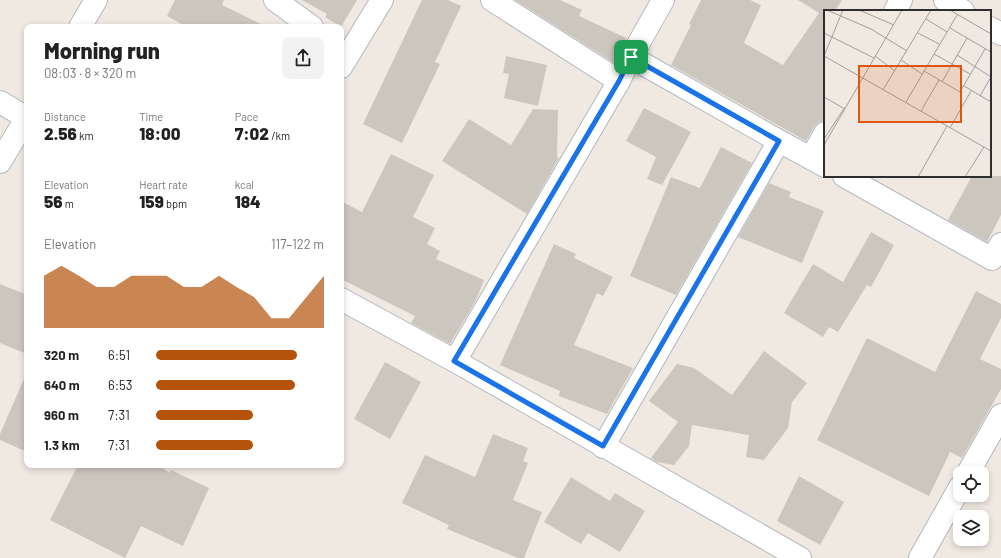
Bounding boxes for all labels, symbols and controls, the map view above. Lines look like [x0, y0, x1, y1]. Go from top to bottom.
inset map [824, 10, 991, 177]
text: Morning run [44, 37, 160, 63]
button: share [282, 37, 324, 79]
pin [614, 40, 648, 74]
icon: arrive [620, 46, 642, 68]
text: 08:03 · 8 × 320 m [44, 65, 136, 81]
text: Distance [44, 110, 86, 123]
text: Time [139, 110, 163, 123]
text: Pace [235, 110, 258, 123]
text: 2.56 [44, 123, 77, 143]
text: 18:00 [139, 123, 180, 143]
text: 7:02 [235, 123, 269, 143]
text: km [77, 129, 94, 142]
text: /km [269, 129, 290, 142]
text: Elevation [44, 178, 88, 191]
text: Heart rate [139, 178, 188, 191]
text: kcal [235, 178, 254, 191]
text: 56 [44, 191, 63, 211]
text: 159 [139, 191, 164, 211]
text: 184 [235, 191, 261, 211]
text: m [63, 197, 74, 210]
text: bpm [164, 197, 187, 210]
text: Elevation [44, 236, 96, 252]
text: 117–122 m [271, 236, 324, 252]
text: 320 m [44, 347, 79, 363]
text: 6:51 [108, 347, 130, 363]
text: 640 m [44, 377, 80, 393]
text: 6:53 [108, 377, 132, 393]
text: 960 m [44, 407, 79, 423]
text: 7:31 [108, 407, 130, 423]
text: 1.3 km [44, 437, 80, 453]
text: 7:31 [108, 437, 130, 453]
map controls [953, 466, 989, 546]
button: locate [953, 466, 989, 502]
button: layers [953, 510, 989, 546]

